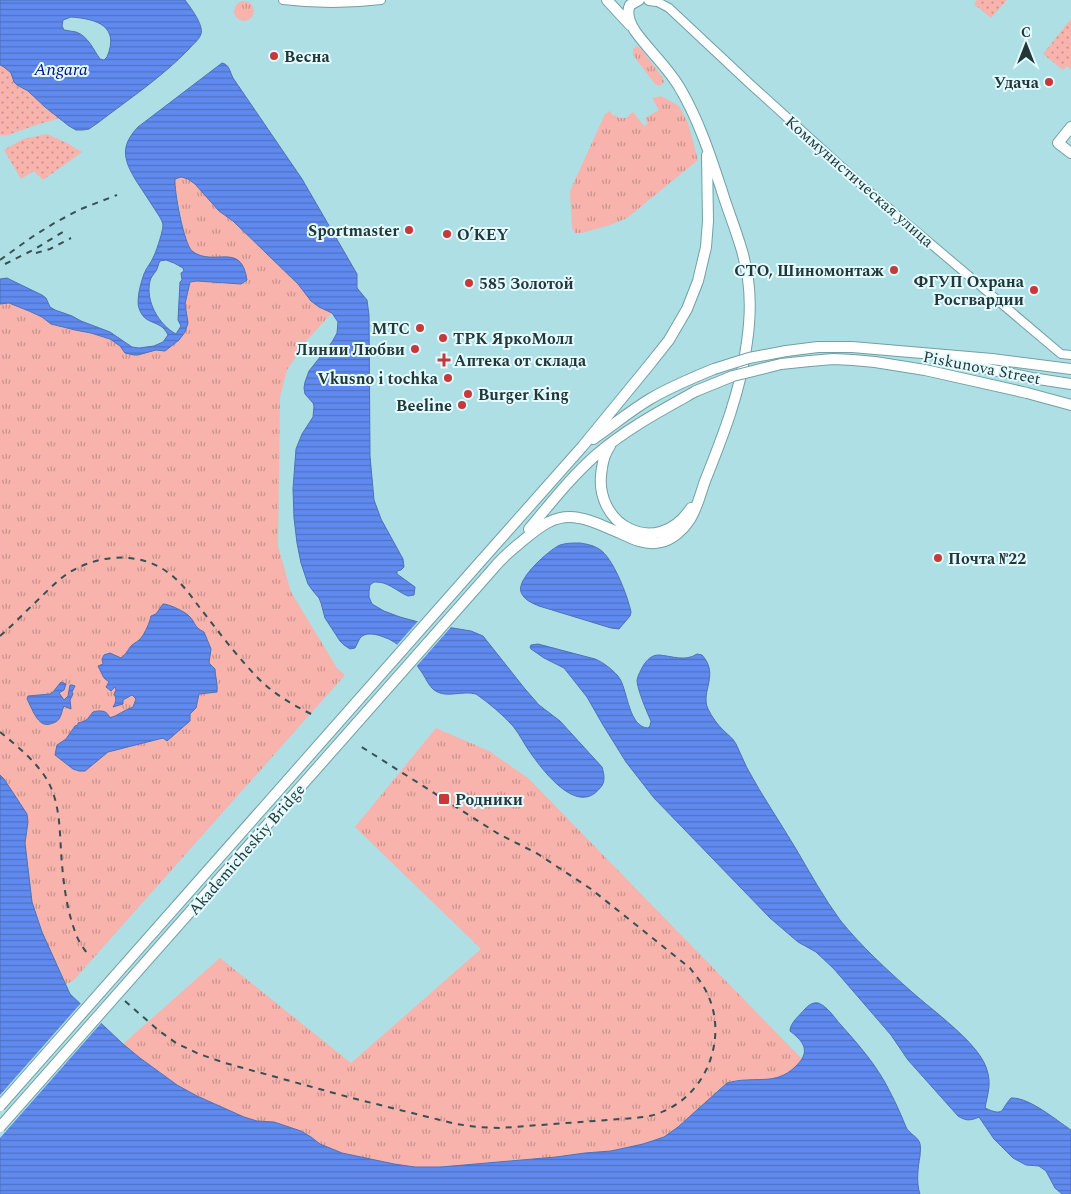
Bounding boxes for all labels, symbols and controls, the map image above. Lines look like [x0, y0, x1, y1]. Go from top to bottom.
north arrow [1001, 20, 1051, 70]
text: С [1021, 22, 1031, 43]
place label: Весна [284, 45, 330, 69]
marker: Весна [268, 50, 280, 62]
water label: Angara [33, 56, 88, 83]
place label: Удача [994, 71, 1040, 95]
marker: Удача [1043, 76, 1055, 88]
street label: Коммунистическая улица [780, 110, 939, 253]
place label: Sportmaster [308, 219, 399, 243]
place label: O’KEY [457, 223, 509, 247]
marker: Sportmaster [403, 224, 415, 236]
marker: O’KEY [441, 228, 453, 240]
place label: СТО, Шиномонтаж [734, 259, 885, 283]
marker: СТО, Шиномонтаж [888, 264, 900, 276]
place label: ФГУП Охрана Росгвардии [914, 270, 1025, 312]
place label: 585 Золотой [479, 272, 574, 296]
marker: 585 Золотой [463, 277, 475, 289]
marker: ФГУП Охрана Росгвардии [1028, 284, 1040, 296]
place label: МТС [372, 317, 410, 341]
marker: МТС [414, 322, 426, 334]
place label: ТРК ЯркоМолл [453, 327, 574, 351]
marker: ТРК ЯркоМолл [437, 332, 449, 344]
place label: Линии Любви [296, 338, 405, 362]
marker: Линии Любви [409, 343, 421, 355]
street label: Piskunova Street [921, 345, 1043, 391]
place label: Аптека от склада [454, 349, 587, 373]
marker: Аптека от склада [438, 354, 450, 366]
place label: Vkusno i tochka [317, 367, 439, 391]
marker: Vkusno i tochka [442, 372, 454, 384]
place label: Burger King [478, 383, 569, 407]
marker: Burger King [462, 388, 474, 400]
place label: Beeline [396, 394, 452, 418]
marker: Beeline [456, 399, 468, 411]
place label: Почта №22 [948, 547, 1026, 571]
marker: Почта №22 [932, 552, 944, 564]
street label: Akademicheskiy Bridge [183, 778, 311, 921]
place label: Родники [455, 788, 523, 812]
marker: Родники [437, 792, 451, 806]

